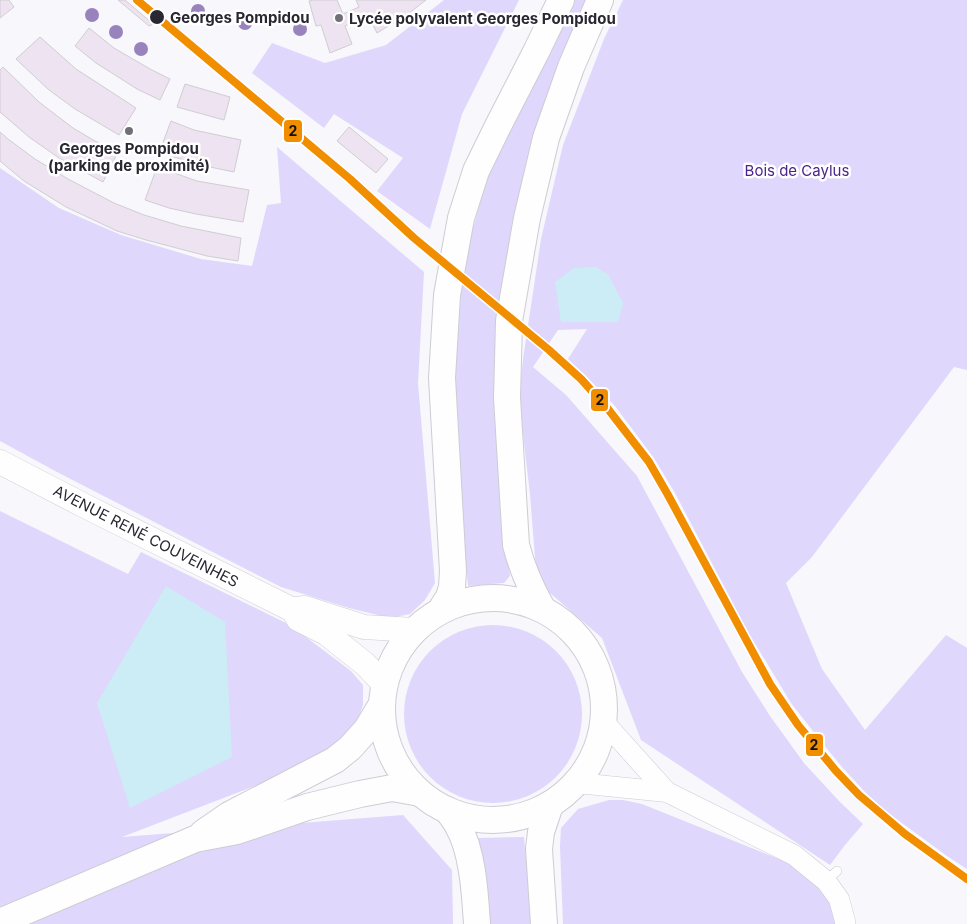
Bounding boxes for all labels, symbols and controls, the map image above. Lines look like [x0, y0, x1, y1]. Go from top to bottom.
marker: Georges Pompidou [148, 8, 166, 26]
place label: Georges Pompidou [170, 8, 310, 27]
place label: Lycée polyvalent Georges Pompidou [349, 9, 616, 28]
marker: Lycée polyvalent Georges Pompidou [333, 12, 345, 24]
line badge: 2 [283, 119, 303, 143]
text: 2 [289, 122, 298, 139]
marker: Georges Pompidou (parking de proximité) [123, 125, 135, 137]
place label: Georges Pompidou (parking de proximité) [48, 139, 210, 175]
park label: Bois de Caylus [745, 161, 849, 180]
line badge: 2 [590, 388, 609, 412]
text: 2 [596, 391, 605, 408]
street label: AVENUE RENÉ COUVEINHES [50, 481, 242, 591]
line badge: 2 [805, 733, 824, 757]
text: 2 [810, 736, 819, 753]

